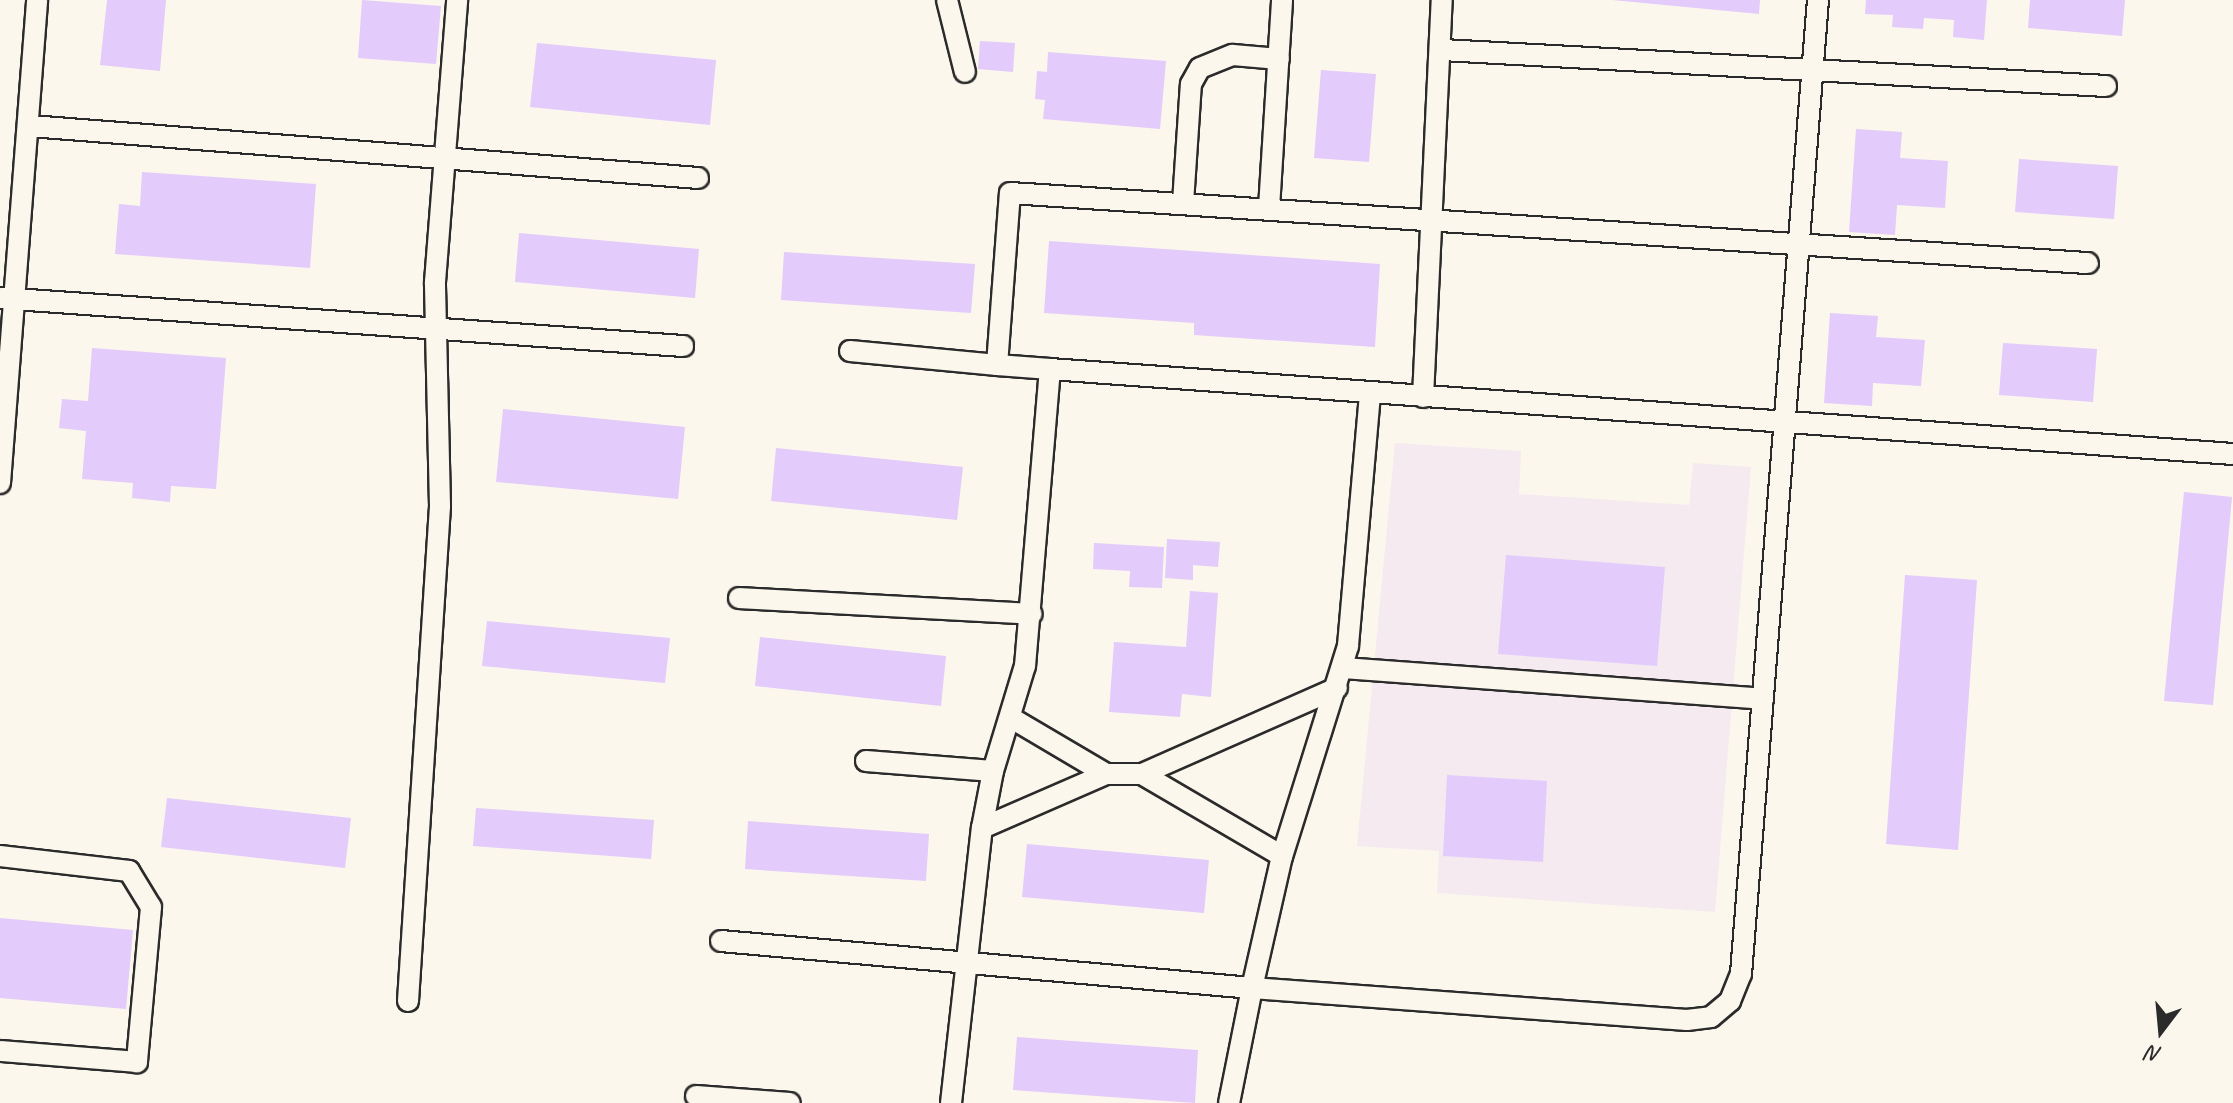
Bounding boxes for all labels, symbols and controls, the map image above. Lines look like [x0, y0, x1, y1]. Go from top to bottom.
north arrow [2121, 991, 2201, 1071]
text: N [2144, 1039, 2165, 1069]

